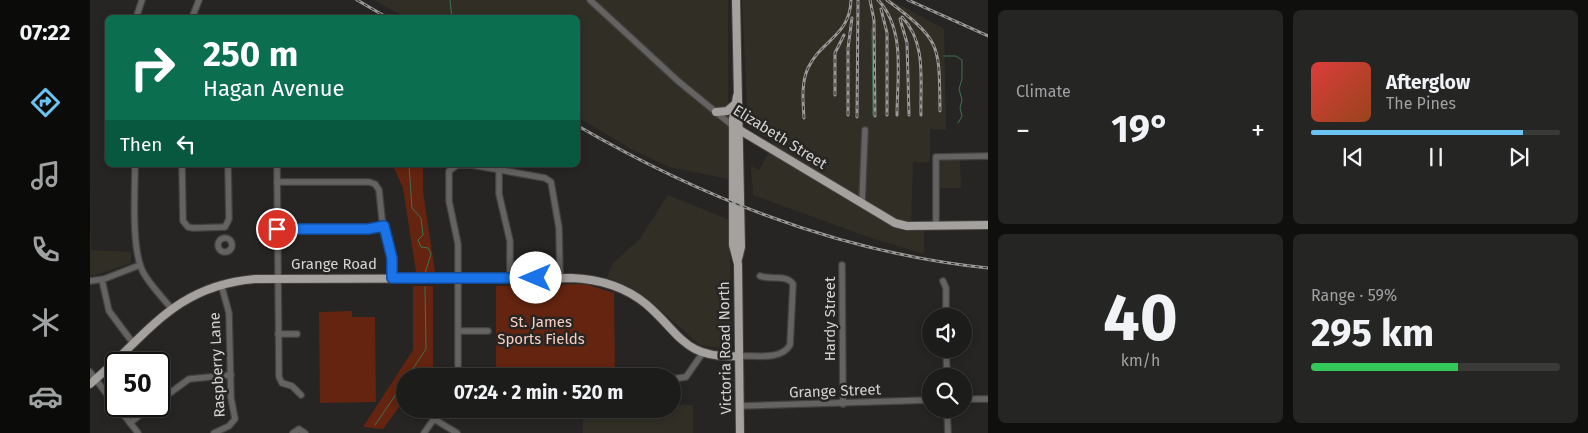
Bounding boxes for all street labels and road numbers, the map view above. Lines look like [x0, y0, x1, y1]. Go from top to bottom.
street label: Elizabeth Street [730, 101, 831, 173]
street label: Grange Road [291, 255, 377, 273]
street label: Hardy Street [821, 276, 839, 361]
street label: Victoria Road North [715, 281, 735, 415]
street label: Raspberry Lane [205, 312, 229, 418]
street label: Grange Street [789, 380, 882, 402]

